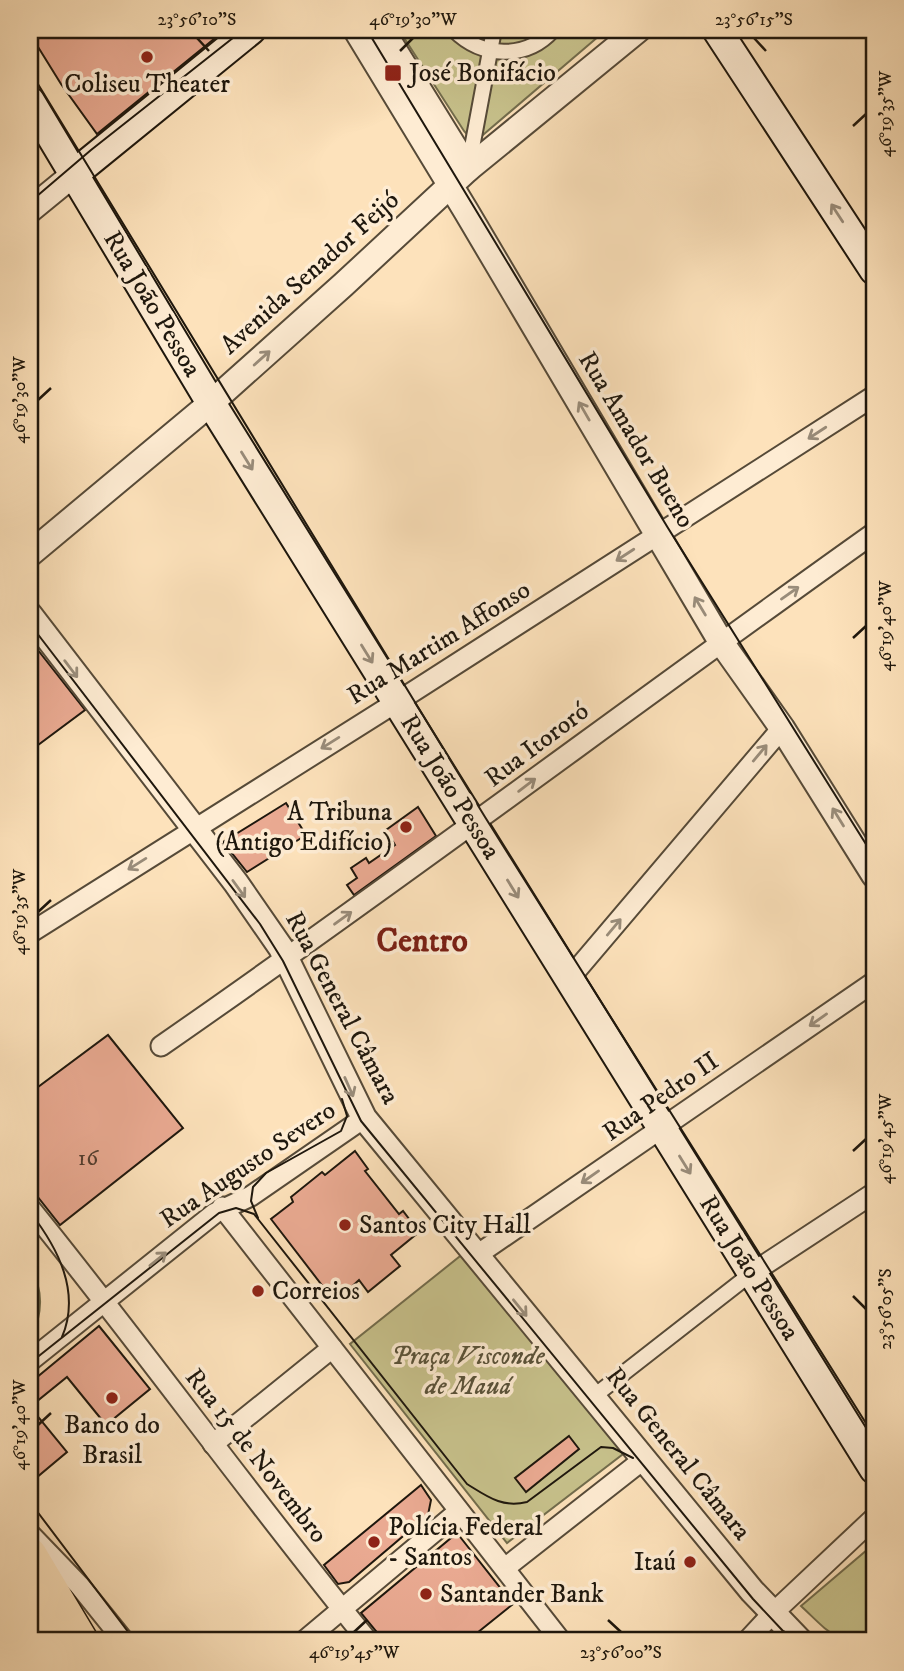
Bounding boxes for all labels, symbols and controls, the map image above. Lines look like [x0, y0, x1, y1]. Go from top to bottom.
text: 23°56'10"S [158, 9, 236, 31]
text: 46°19'30"W [369, 9, 457, 31]
text: 23°56'15"S [715, 9, 793, 31]
marker: Coliseu Theater [139, 49, 155, 65]
place label: José Bonifácio [407, 57, 556, 90]
marker: José Bonifácio [383, 63, 403, 83]
place label: Coliseu Theater [64, 68, 230, 101]
text: 46°19'35"W [875, 70, 897, 157]
street label: Avenida Senador Feijó [214, 184, 406, 362]
one-way arrow [830, 203, 844, 223]
street label: Rua João Pessoa [95, 225, 209, 383]
street label: Rua Amador Bueno [570, 346, 702, 534]
one-way arrow [253, 350, 271, 366]
text: 46°19'30"W [9, 356, 31, 444]
one-way arrow [577, 401, 591, 421]
one-way arrow [807, 426, 827, 440]
one-way arrow [241, 451, 255, 471]
one-way arrow [616, 548, 635, 563]
street label: Rua Martim Affonso [341, 573, 537, 713]
text: 46°19'40"W [875, 580, 897, 672]
one-way arrow [780, 586, 799, 600]
one-way arrow [692, 597, 706, 617]
one-way arrow [361, 644, 375, 664]
one-way arrow [64, 660, 79, 678]
street label: Rua Itororó [478, 695, 596, 795]
street label: Rua João Pessoa [392, 708, 508, 866]
one-way arrow [321, 736, 340, 751]
one-way arrow [752, 744, 768, 762]
one-way arrow [517, 778, 536, 793]
place label: A Tribuna (Antigo Edifício) [215, 796, 392, 859]
one-way arrow [830, 808, 845, 827]
marker: A Tribuna (Antigo Edifício) [398, 819, 414, 835]
one-way arrow [128, 858, 148, 872]
text: 46°19'35"W [9, 868, 31, 955]
one-way arrow [232, 879, 247, 898]
one-way arrow [506, 879, 521, 898]
street label: Rua General Câmara [277, 906, 407, 1110]
one-way arrow [333, 911, 352, 926]
one-way arrow [606, 919, 622, 937]
district label: Centro [376, 921, 468, 962]
one-way arrow [809, 1013, 828, 1027]
street label: Rua Pedro II [597, 1045, 725, 1149]
one-way arrow [343, 1076, 356, 1097]
text: 46°19'45"W [875, 1093, 897, 1184]
street label: Rua Augusto Severo [154, 1094, 342, 1236]
house number: 16 [78, 1144, 99, 1173]
one-way arrow [679, 1155, 693, 1175]
one-way arrow [581, 1170, 600, 1184]
street label: Rua João Pessoa [691, 1189, 807, 1347]
place label: Santos City Hall [359, 1209, 531, 1242]
marker: Santos City Hall [337, 1217, 353, 1233]
one-way arrow [149, 1251, 167, 1266]
text: 23°56'05"S [875, 1268, 897, 1350]
place label: Correios [272, 1275, 360, 1308]
marker: Correios [250, 1283, 266, 1299]
one-way arrow [513, 1299, 528, 1317]
park label: Praça Visconde de Mauá [391, 1340, 546, 1403]
street label: Rua General Câmara [598, 1361, 758, 1547]
street label: Rua 15 de Novembro [177, 1362, 335, 1550]
text: 46°19'40"W [9, 1379, 31, 1471]
marker: Banco do Brasil [104, 1390, 120, 1406]
place label: Banco do Brasil [64, 1409, 160, 1472]
place label: Polícia Federal - Santos [388, 1511, 543, 1574]
marker: Polícia Federal - Santos [366, 1534, 382, 1550]
place label: Itaú [634, 1546, 676, 1579]
marker: Itaú [682, 1554, 698, 1570]
place label: Santander Bank [440, 1578, 604, 1611]
marker: Santander Bank [418, 1586, 434, 1602]
text: 46°19'45"W [309, 1642, 400, 1664]
text: 23°56'00"S [580, 1642, 662, 1664]

